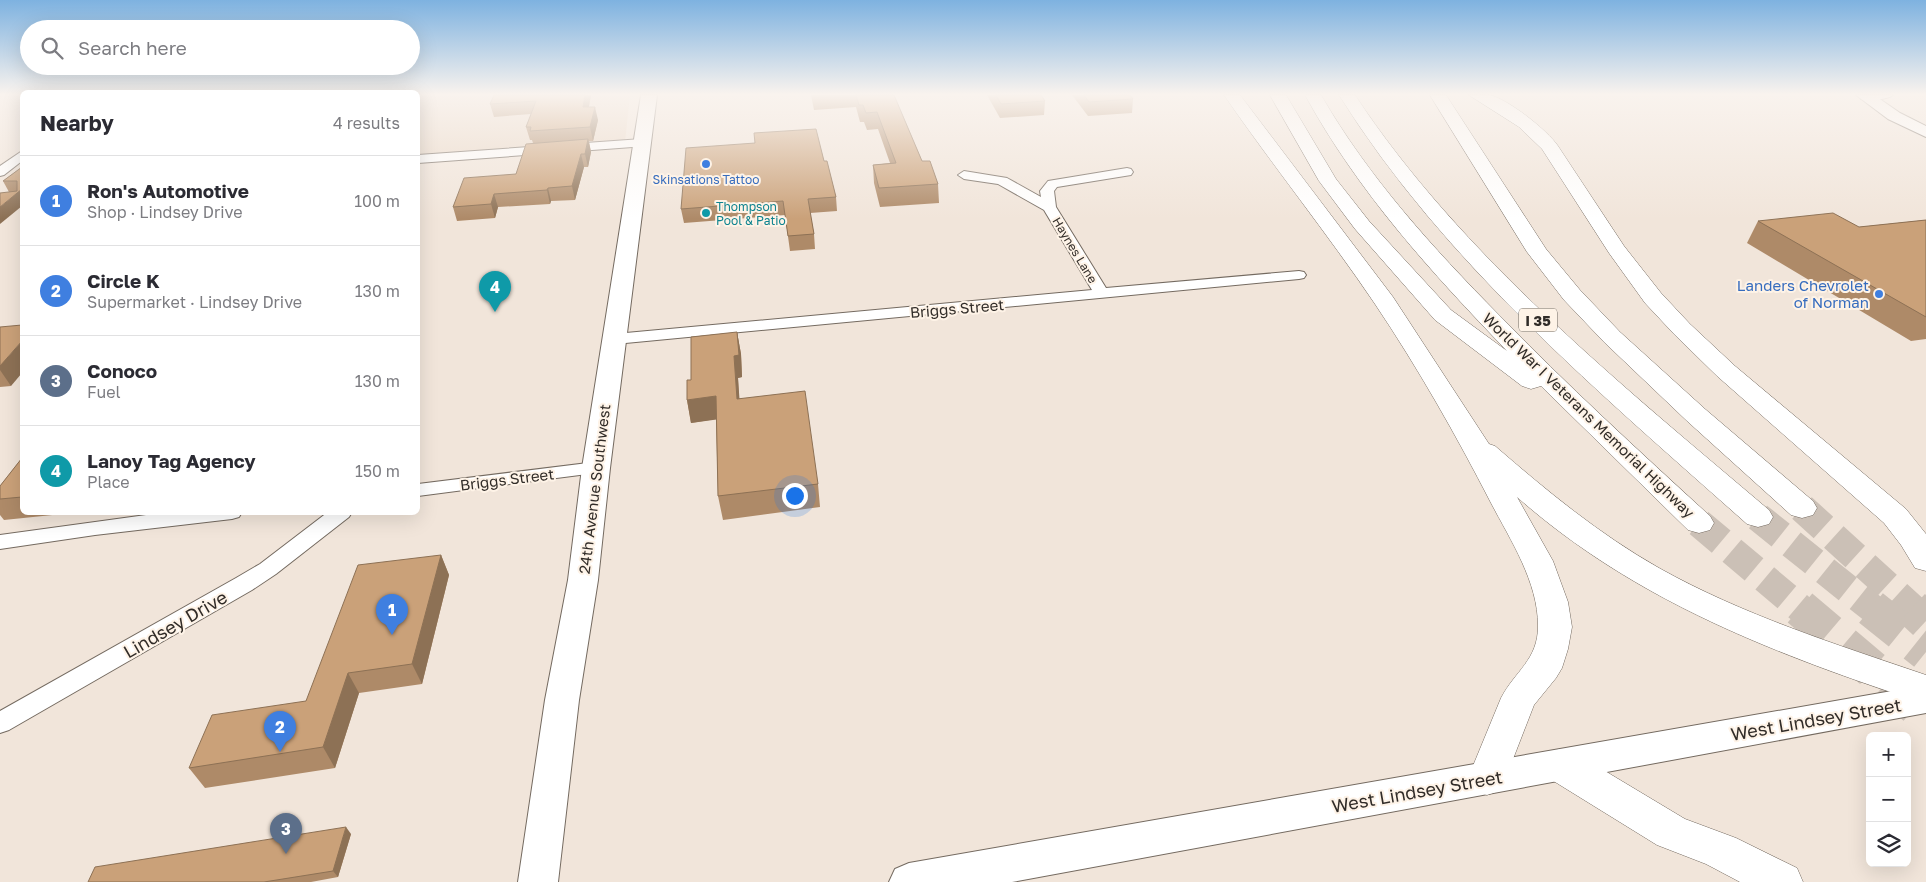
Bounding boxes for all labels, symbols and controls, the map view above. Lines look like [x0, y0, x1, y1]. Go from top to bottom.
search box [20, 20, 420, 75]
icon: search [38, 34, 66, 62]
text: Search here [78, 36, 187, 59]
text: Nearby [40, 110, 114, 136]
text: 4 results [333, 113, 400, 133]
marker: Skinsations Tattoo [700, 158, 712, 170]
place label: Skinsations Tattoo [653, 172, 759, 187]
text: Ron's Automotive [87, 179, 249, 202]
text: 1 [52, 191, 60, 211]
text: 100 m [354, 191, 400, 211]
place label: Thompson Pool & Patio [716, 199, 786, 228]
text: Shop · Lindsey Drive [87, 202, 242, 222]
marker: Thompson Pool & Patio [700, 207, 712, 219]
street label: Haynes Lane [1049, 214, 1101, 286]
text: Circle K [87, 269, 160, 292]
pin: 4 [479, 271, 511, 312]
place label: Landers Chevrolet of Norman [1737, 276, 1869, 311]
text: 2 [51, 281, 61, 301]
text: 130 m [355, 281, 400, 301]
marker: Landers Chevrolet of Norman [1873, 288, 1885, 300]
text: Supermarket · Lindsey Drive [87, 292, 302, 312]
street label: Briggs Street [909, 295, 1005, 321]
road number: I 35 [1519, 308, 1557, 332]
street label: World War I Veterans Memorial Highway [1479, 309, 1699, 522]
text: Conoco [87, 359, 157, 382]
text: 3 [51, 371, 61, 391]
text: 130 m [355, 371, 400, 391]
text: Fuel [87, 382, 121, 402]
street label: 24th Avenue Southwest [575, 403, 613, 575]
text: Lanoy Tag Agency [87, 449, 256, 472]
text: 4 [51, 461, 61, 481]
text: 150 m [355, 461, 400, 481]
street label: Briggs Street [459, 464, 555, 494]
text: Place [87, 472, 130, 492]
your location [782, 483, 808, 509]
street label: Lindsey Drive [119, 585, 231, 663]
pin: 1 [376, 594, 408, 635]
street label: West Lindsey Street [1729, 693, 1903, 745]
pin: 2 [264, 711, 296, 752]
map controls [1866, 732, 1911, 867]
button: + [1866, 732, 1911, 777]
street label: West Lindsey Street [1330, 765, 1504, 817]
button: − [1866, 777, 1911, 822]
pin: 3 [270, 813, 302, 854]
button: layers [1866, 822, 1911, 867]

